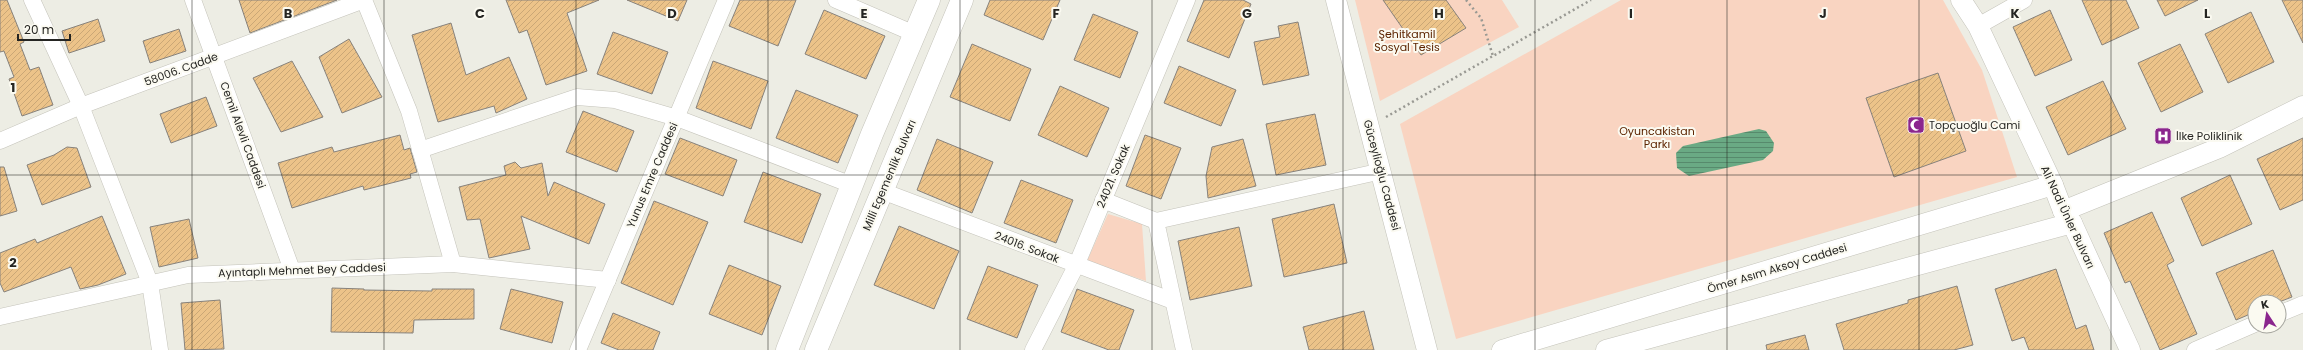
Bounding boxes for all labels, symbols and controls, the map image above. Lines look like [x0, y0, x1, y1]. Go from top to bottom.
text: B [284, 4, 293, 23]
text: C [475, 4, 485, 23]
text: D [667, 4, 677, 23]
text: E [860, 4, 868, 23]
text: F [1052, 4, 1060, 23]
text: G [1242, 4, 1252, 23]
text: H [1434, 4, 1444, 23]
text: I [1629, 4, 1633, 23]
text: J [1819, 4, 1827, 23]
text: K [2010, 4, 2020, 23]
text: L [2204, 4, 2210, 23]
scale bar [18, 16, 70, 42]
text: 20 m [24, 21, 54, 38]
park label: Şehitkamil Sosyal Tesis [1374, 26, 1440, 55]
street label: 58006. Cadde [142, 48, 220, 90]
text: 1 [11, 78, 15, 97]
street label: Cemil Alevli Caddesi [216, 79, 270, 191]
mosque icon: Topçuoğlu Cami [1906, 115, 1926, 135]
street label: Milli Egemenlik Bulvarı [858, 117, 920, 233]
place label: Topçuoğlu Cami [1929, 117, 2021, 133]
street label: Güceylioğlu Caddesi [1360, 118, 1405, 232]
street label: Yunus Emre Caddesi [623, 120, 682, 230]
park label: Oyuncakistan Parkı [1619, 123, 1695, 152]
hospital icon: İlke Poliklinik [2153, 126, 2173, 146]
place label: İlke Poliklinik [2176, 128, 2242, 144]
street label: 24021. Sokak [1092, 141, 1134, 210]
street label: Ali Nadi Ünler Bulvarı [2037, 163, 2099, 271]
street label: 24016. Sokak [992, 227, 1062, 267]
street label: Ömer Asım Aksoy Caddesi [1705, 239, 1849, 297]
text: 2 [9, 253, 17, 272]
street label: Ayıntaplı Mehmet Bey Caddesi [218, 259, 386, 281]
north arrow [2247, 294, 2287, 334]
text: K [2260, 296, 2271, 313]

